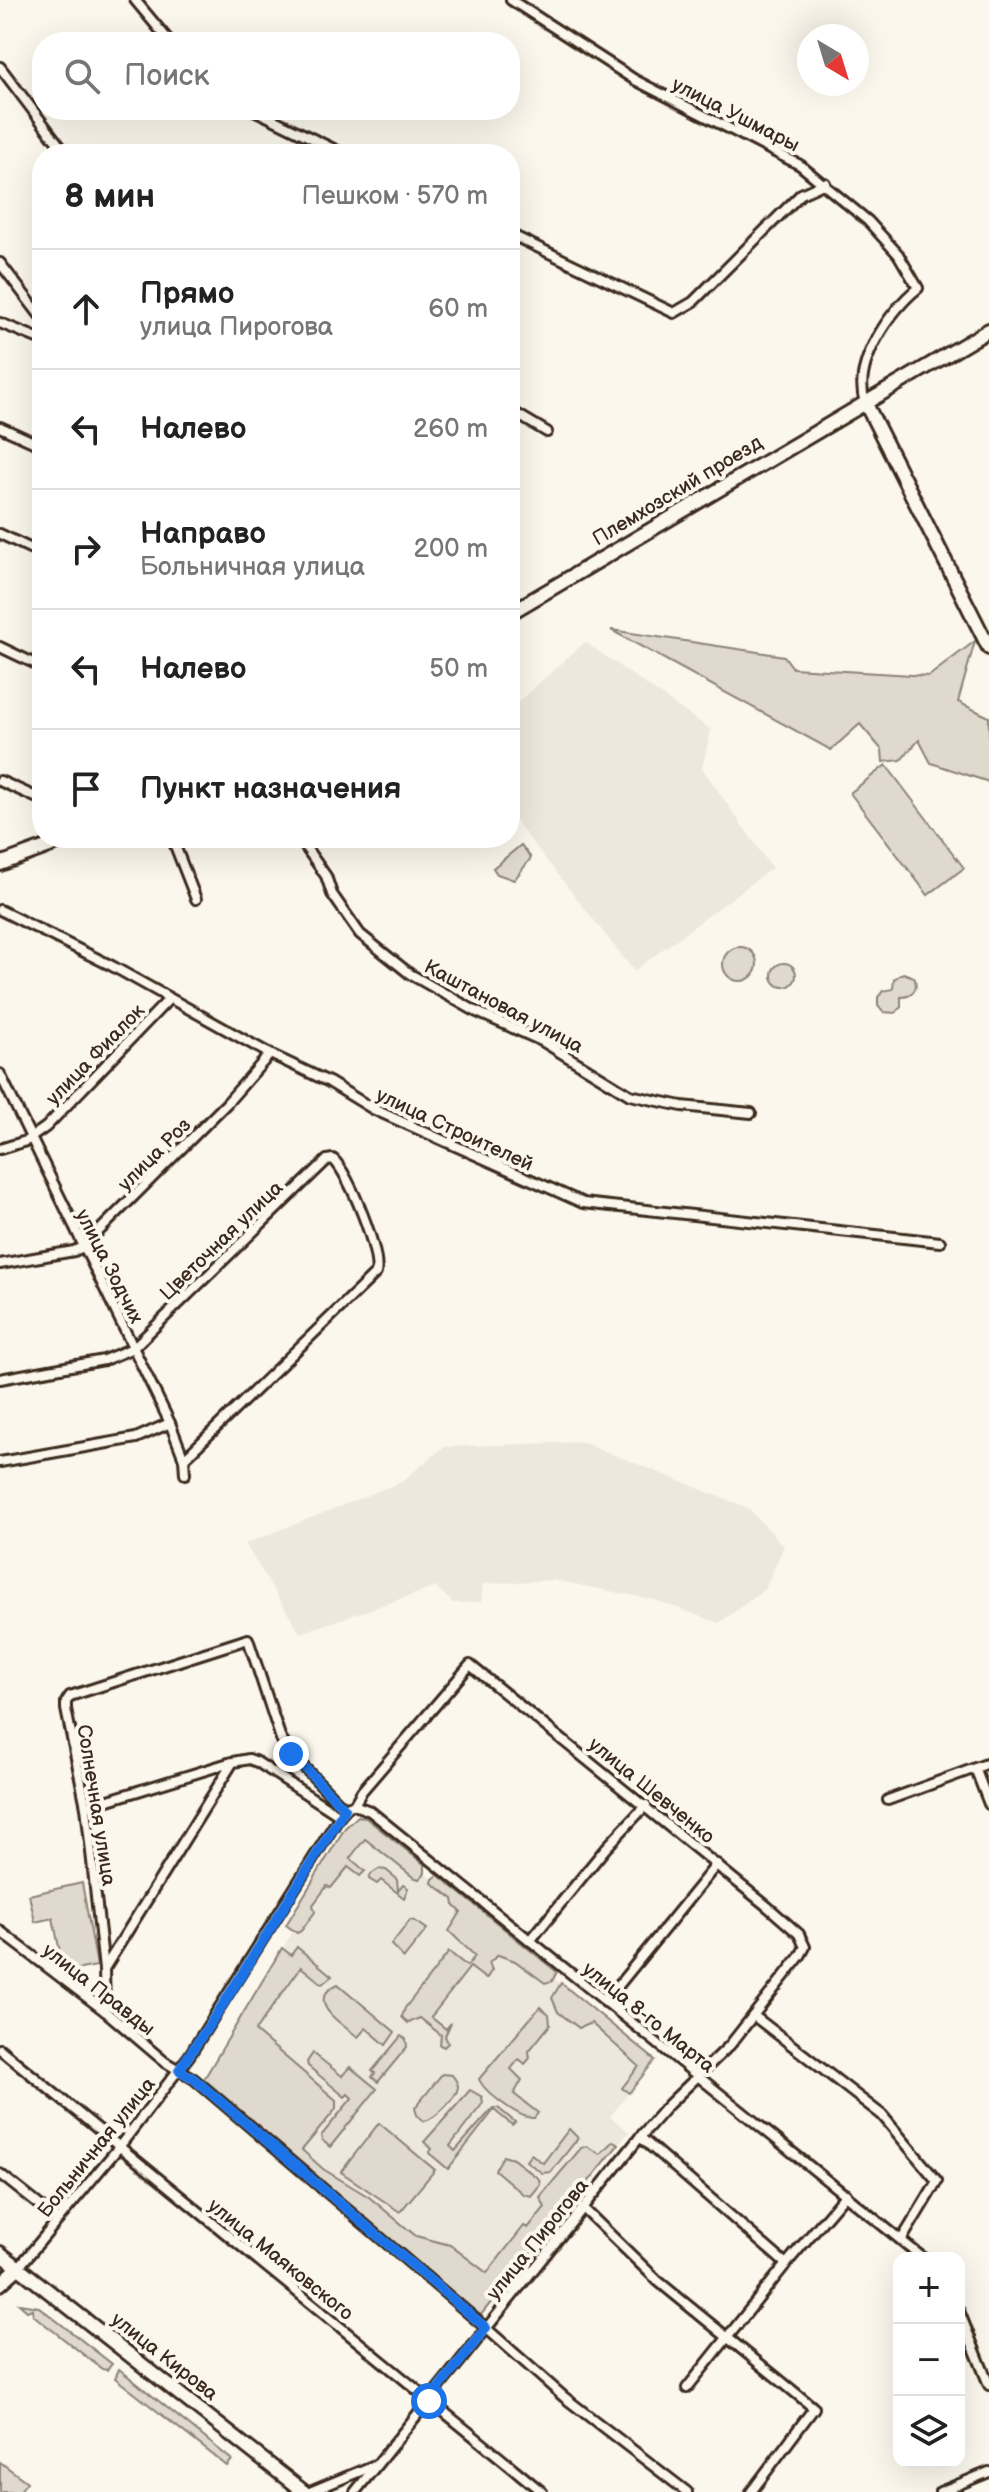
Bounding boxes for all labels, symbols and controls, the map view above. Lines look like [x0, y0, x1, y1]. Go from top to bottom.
north arrow [797, 24, 869, 96]
search box [32, 32, 520, 120]
icon: search [60, 54, 104, 98]
text: Поиск [124, 58, 210, 94]
street label: улица Ушмары [668, 72, 803, 157]
text: 8 мин [64, 176, 155, 217]
text: Пешком · 570 m [301, 181, 488, 212]
text: Прямо [140, 276, 234, 312]
icon: ahead [64, 287, 108, 331]
text: 60 m [428, 294, 488, 325]
text: улица Пирогова [140, 312, 333, 343]
icon: left [64, 407, 108, 451]
text: Налево [140, 411, 246, 447]
text: 260 m [413, 414, 488, 445]
street label: Племхозский проезд [588, 431, 767, 551]
text: Направо [140, 516, 266, 552]
icon: right [64, 527, 108, 571]
text: 200 m [414, 534, 488, 565]
text: Больничная улица [140, 552, 365, 583]
icon: left [64, 647, 108, 691]
text: Налево [140, 651, 246, 687]
text: 50 m [429, 654, 488, 685]
icon: arrive [64, 767, 108, 811]
text: Пункт назначения [140, 771, 401, 807]
street label: Каштановая улица [420, 955, 587, 1059]
street label: улица Фиалок [41, 999, 150, 1110]
street label: улица Строителей [372, 1083, 537, 1177]
street label: улица Роз [113, 1113, 196, 1196]
street label: Цветочная улица [155, 1176, 288, 1305]
street label: улица Зодчих [70, 1205, 148, 1328]
street label: Солнечная улица [71, 1723, 121, 1888]
street label: улица Шевченко [583, 1733, 719, 1849]
route end [273, 1736, 309, 1772]
street label: улица Правды [37, 1939, 159, 2041]
street label: улица 8-го Марта [577, 1957, 719, 2079]
street label: Больничная улица [33, 2073, 161, 2222]
street label: улица Пирогова [482, 2174, 594, 2305]
street label: улица Маяковского [203, 2194, 358, 2326]
map controls [893, 2252, 965, 2468]
button: + [893, 2252, 965, 2324]
street label: улица Кирова [106, 2308, 223, 2406]
button: − [893, 2324, 965, 2396]
route start [411, 2383, 447, 2419]
button: layers [893, 2396, 965, 2468]

